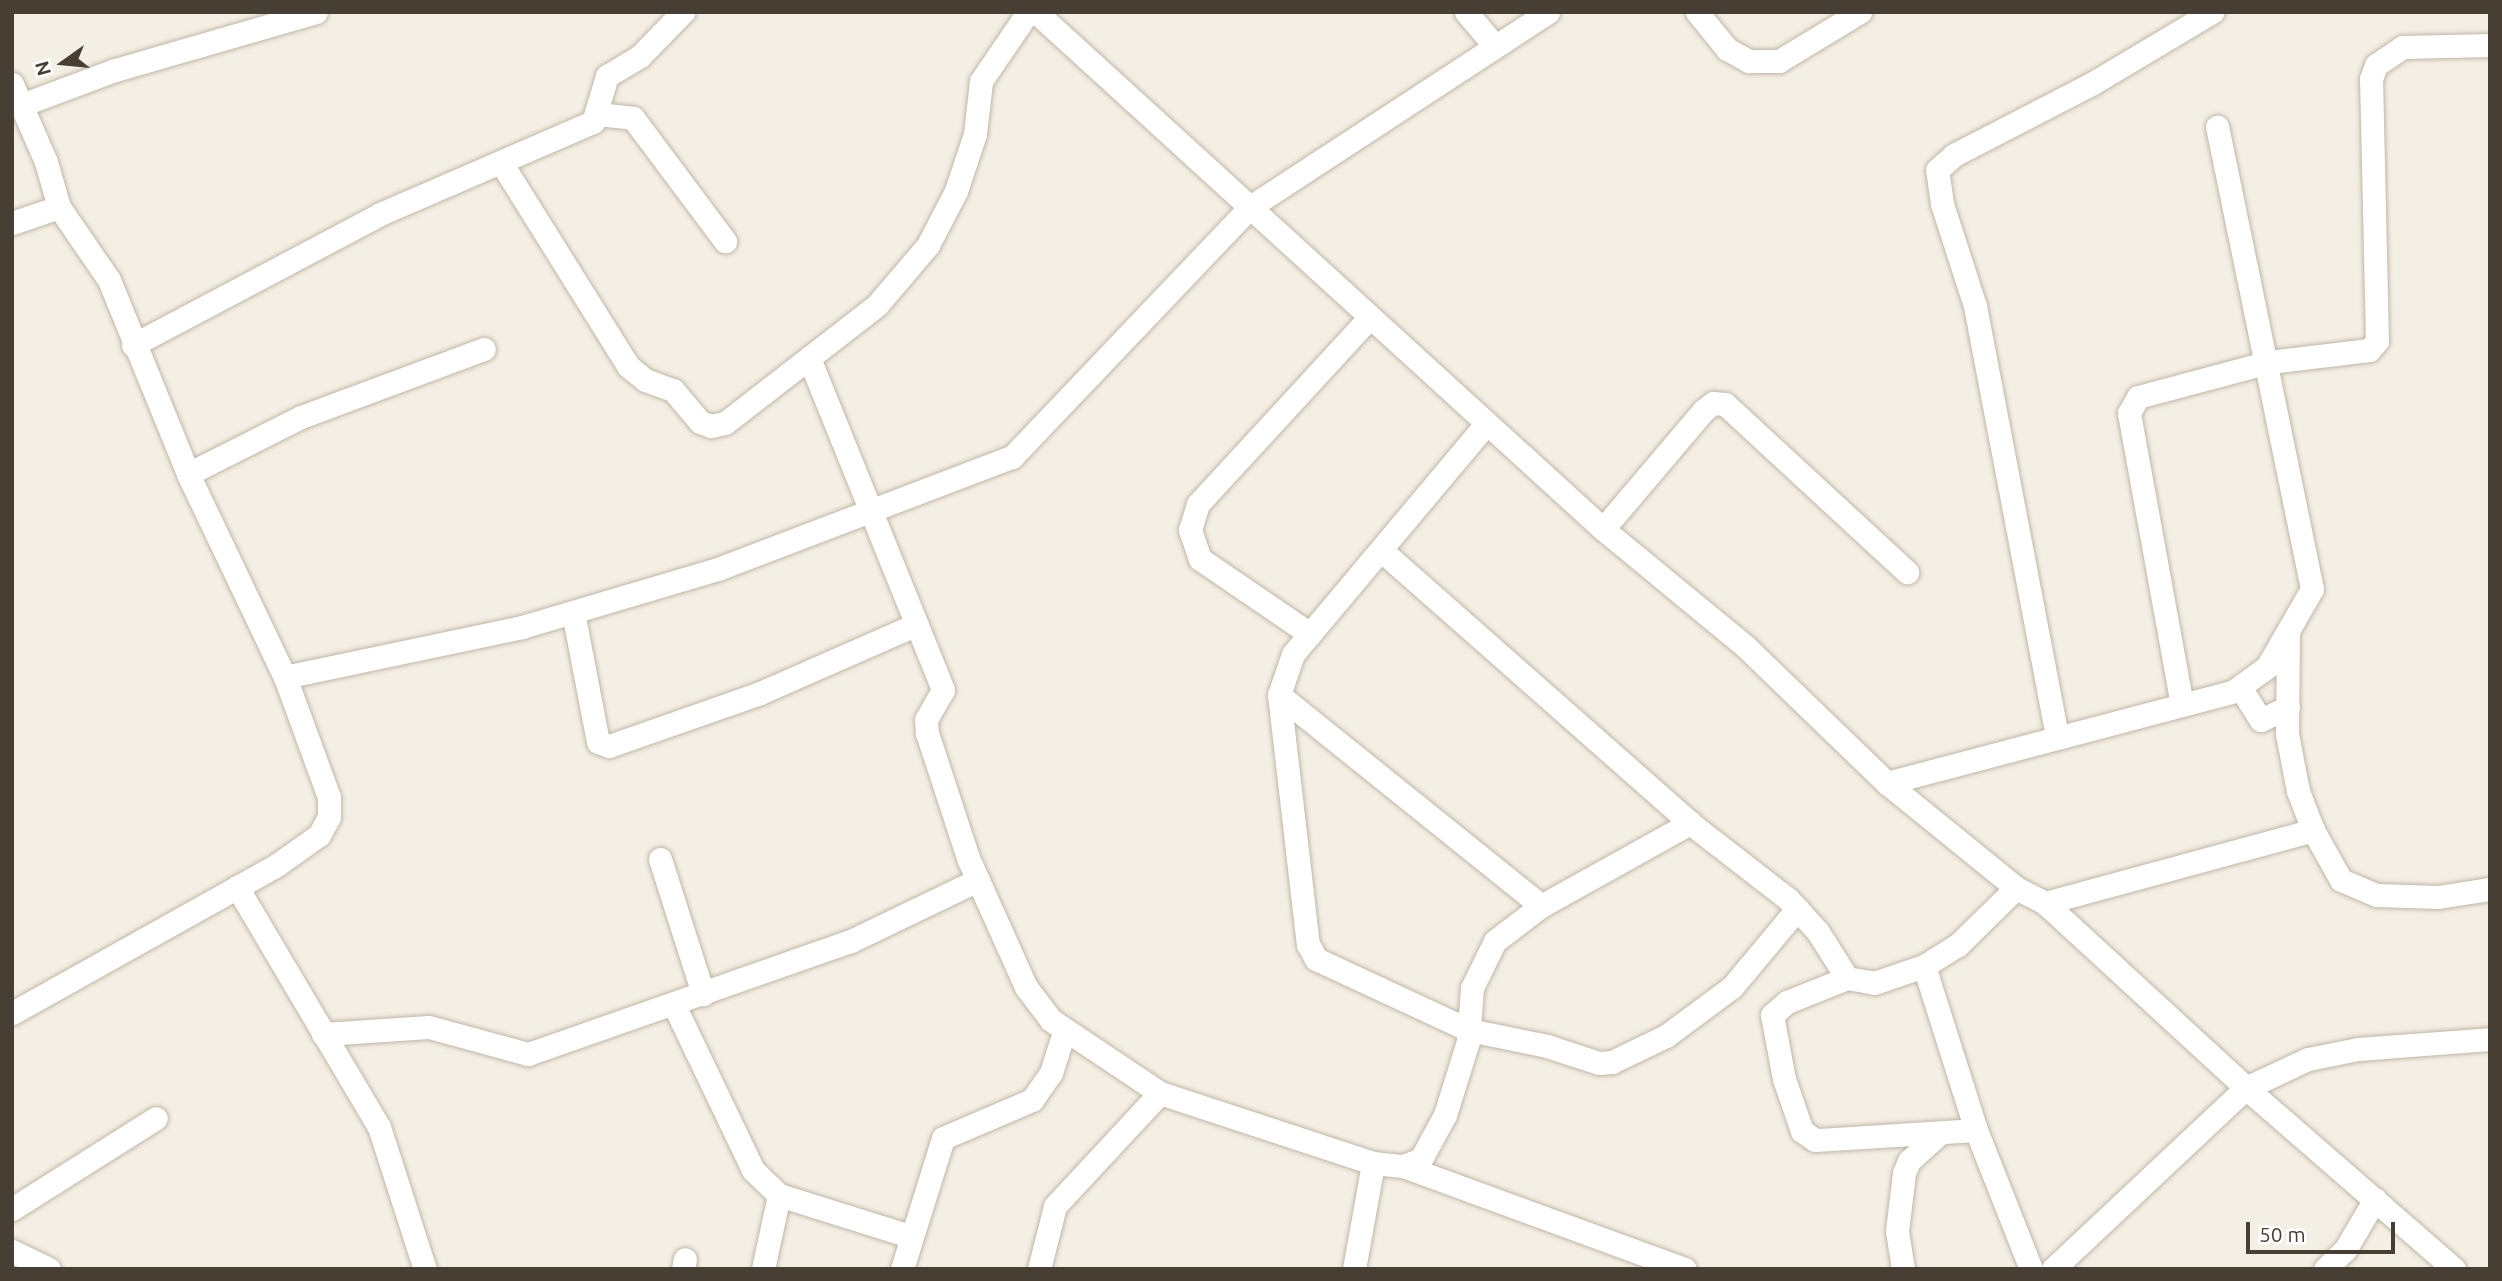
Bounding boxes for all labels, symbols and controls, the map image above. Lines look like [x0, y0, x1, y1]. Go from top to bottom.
north arrow [28, 28, 98, 98]
text: N [30, 59, 55, 78]
scale bar [2250, 1208, 2399, 1252]
text: 50 m [2259, 1222, 2306, 1246]

